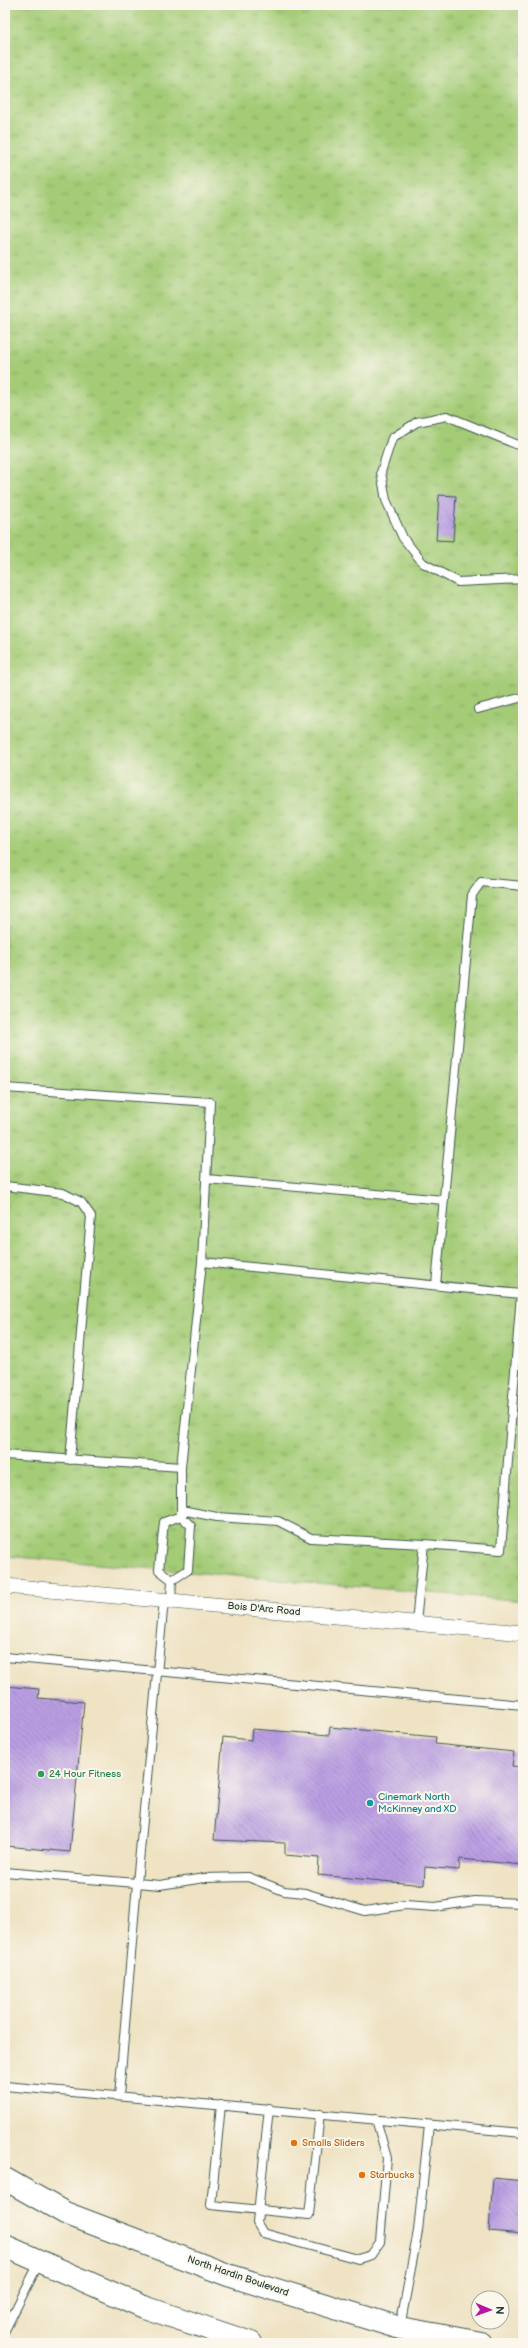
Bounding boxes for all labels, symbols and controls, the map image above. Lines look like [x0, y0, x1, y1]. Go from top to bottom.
street label: Bois D'Arc Road [227, 1600, 301, 1618]
place label: 24 Hour Fitness [49, 1768, 121, 1780]
marker: 24 Hour Fitness [36, 1769, 46, 1779]
place label: Cinemark North McKinney and XD [378, 1791, 457, 1815]
marker: Cinemark North McKinney and XD [365, 1798, 375, 1808]
place label: Smalls Sliders [302, 2137, 365, 2149]
marker: Smalls Sliders [289, 2138, 299, 2148]
place label: Starbucks [370, 2169, 414, 2181]
marker: Starbucks [357, 2170, 367, 2180]
street label: North Hardin Boulevard [186, 2253, 291, 2299]
north arrow [470, 2290, 510, 2330]
text: N [493, 2306, 506, 2315]

